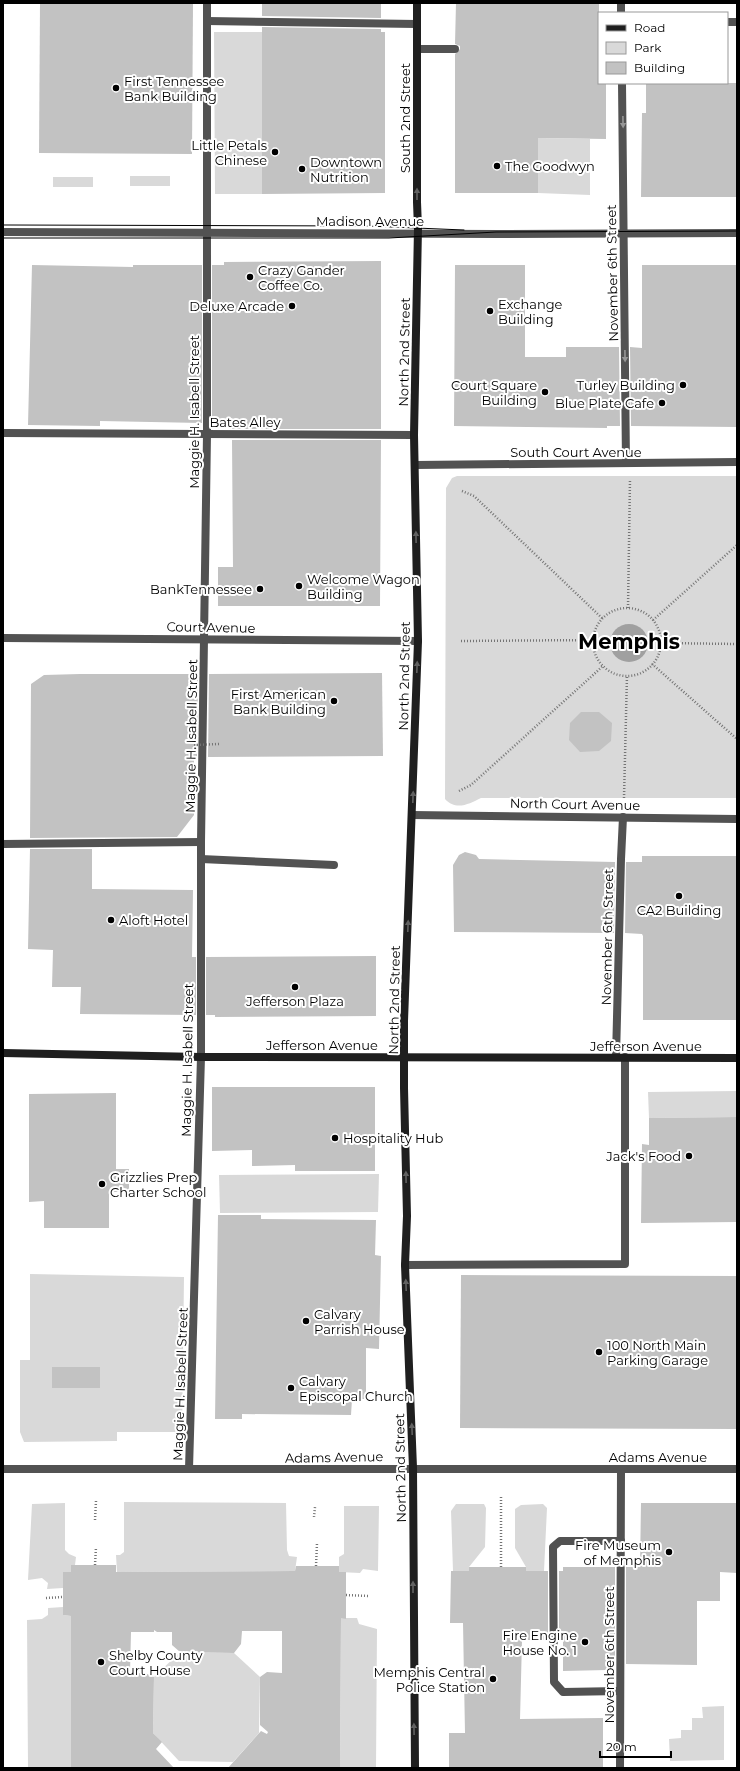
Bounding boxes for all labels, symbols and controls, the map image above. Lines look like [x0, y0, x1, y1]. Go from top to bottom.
legend [598, 12, 728, 84]
text: Road [634, 20, 665, 35]
text: Park [634, 40, 662, 55]
text: Building [634, 60, 685, 75]
street label: South 2nd Street [397, 63, 413, 173]
place label: First Tennessee Bank Building [124, 73, 225, 104]
marker: First Tennessee Bank Building [111, 83, 121, 93]
one-way arrow [619, 116, 626, 128]
place label: Little Petals Chinese [191, 137, 267, 168]
marker: Little Petals Chinese [270, 147, 280, 157]
place label: Downtown Nutrition [310, 154, 382, 185]
place label: The Goodwyn [505, 158, 595, 174]
marker: The Goodwyn [492, 161, 502, 171]
marker: Downtown Nutrition [297, 164, 307, 174]
one-way arrow [414, 187, 420, 200]
street label: November 6th Street [603, 204, 621, 342]
street label: Madison Avenue [316, 213, 424, 229]
place label: Crazy Gander Coffee Co. [258, 262, 345, 293]
marker: Crazy Gander Coffee Co. [245, 272, 255, 282]
place label: Exchange Building [498, 296, 563, 327]
street label: North 2nd Street [395, 297, 413, 407]
place label: Deluxe Arcade [189, 298, 284, 314]
marker: Deluxe Arcade [287, 301, 297, 311]
marker: Exchange Building [485, 306, 495, 316]
street label: Maggie H. Isabell Street [186, 335, 202, 489]
one-way arrow [622, 350, 628, 363]
place label: Court Square Building [451, 377, 537, 408]
place label: Turley Building [577, 377, 675, 393]
marker: Turley Building [678, 380, 688, 390]
marker: Court Square Building [540, 387, 550, 397]
place label: Blue Plate Cafe [555, 395, 654, 411]
marker: Blue Plate Cafe [657, 398, 667, 408]
street label: Bates Alley [209, 414, 282, 430]
street label: South Court Avenue [510, 444, 642, 460]
one-way arrow [413, 530, 419, 543]
place label: Welcome Wagon Building [307, 571, 420, 602]
place label: BankTennessee [150, 581, 252, 597]
marker: Welcome Wagon Building [294, 581, 304, 591]
marker: BankTennessee [255, 584, 265, 594]
street label: Court Avenue [166, 618, 256, 636]
street label: North 2nd Street [395, 621, 413, 731]
district label: Memphis [578, 629, 680, 654]
street label: Maggie H. Isabell Street [182, 659, 200, 813]
one-way arrow [414, 661, 421, 673]
place label: First American Bank Building [231, 686, 326, 717]
marker: First American Bank Building [329, 696, 339, 706]
one-way arrow [409, 791, 416, 803]
street label: North Court Avenue [510, 795, 641, 813]
street label: November 6th Street [598, 868, 616, 1006]
marker: CA2 Building [674, 891, 684, 901]
place label: CA2 Building [637, 902, 721, 918]
place label: Aloft Hotel [119, 912, 188, 928]
marker: Aloft Hotel [106, 915, 116, 925]
one-way arrow [405, 919, 411, 932]
street label: North 2nd Street [385, 945, 403, 1055]
marker: Jefferson Plaza [290, 982, 300, 992]
street label: Maggie H. Isabell Street [178, 983, 196, 1137]
place label: Jefferson Plaza [245, 993, 344, 1009]
street label: Jefferson Avenue [265, 1037, 378, 1053]
street label: Jefferson Avenue [589, 1038, 702, 1054]
place label: Hospitality Hub [343, 1130, 443, 1146]
marker: Hospitality Hub [330, 1133, 340, 1143]
place label: Jack's Food [605, 1148, 681, 1164]
marker: Jack's Food [684, 1151, 694, 1161]
place label: Grizzlies Prep Charter School [110, 1169, 206, 1200]
one-way arrow [403, 1170, 409, 1183]
marker: Grizzlies Prep Charter School [97, 1179, 107, 1189]
one-way arrow [403, 1278, 409, 1291]
place label: Calvary Parrish House [314, 1306, 405, 1337]
street label: Maggie H. Isabell Street [169, 1307, 191, 1461]
marker: Calvary Parrish House [301, 1316, 311, 1326]
place label: 100 North Main Parking Garage [607, 1337, 708, 1368]
marker: 100 North Main Parking Garage [594, 1347, 604, 1357]
place label: Calvary Episcopal Church [299, 1373, 413, 1404]
marker: Calvary Episcopal Church [286, 1383, 296, 1393]
street label: North 2nd Street [391, 1413, 409, 1523]
one-way arrow [408, 1423, 415, 1435]
street label: Adams Avenue [285, 1448, 383, 1466]
street label: Adams Avenue [609, 1449, 707, 1465]
place label: Fire Museum of Memphis [575, 1537, 661, 1568]
marker: Fire Museum of Memphis [664, 1547, 674, 1557]
one-way arrow [410, 1580, 416, 1593]
street label: November 6th Street [601, 1587, 617, 1724]
place label: Fire Engine House No. 1 [502, 1627, 577, 1658]
marker: Fire Engine House No. 1 [580, 1637, 590, 1647]
place label: Shelby County Court House [109, 1647, 204, 1678]
marker: Shelby County Court House [96, 1657, 106, 1667]
place label: Memphis Central Police Station [373, 1664, 485, 1695]
marker: Memphis Central Police Station [488, 1674, 498, 1684]
one-way arrow [411, 1722, 417, 1735]
scale bar [600, 1733, 671, 1759]
text: 20 m [606, 1739, 637, 1754]

